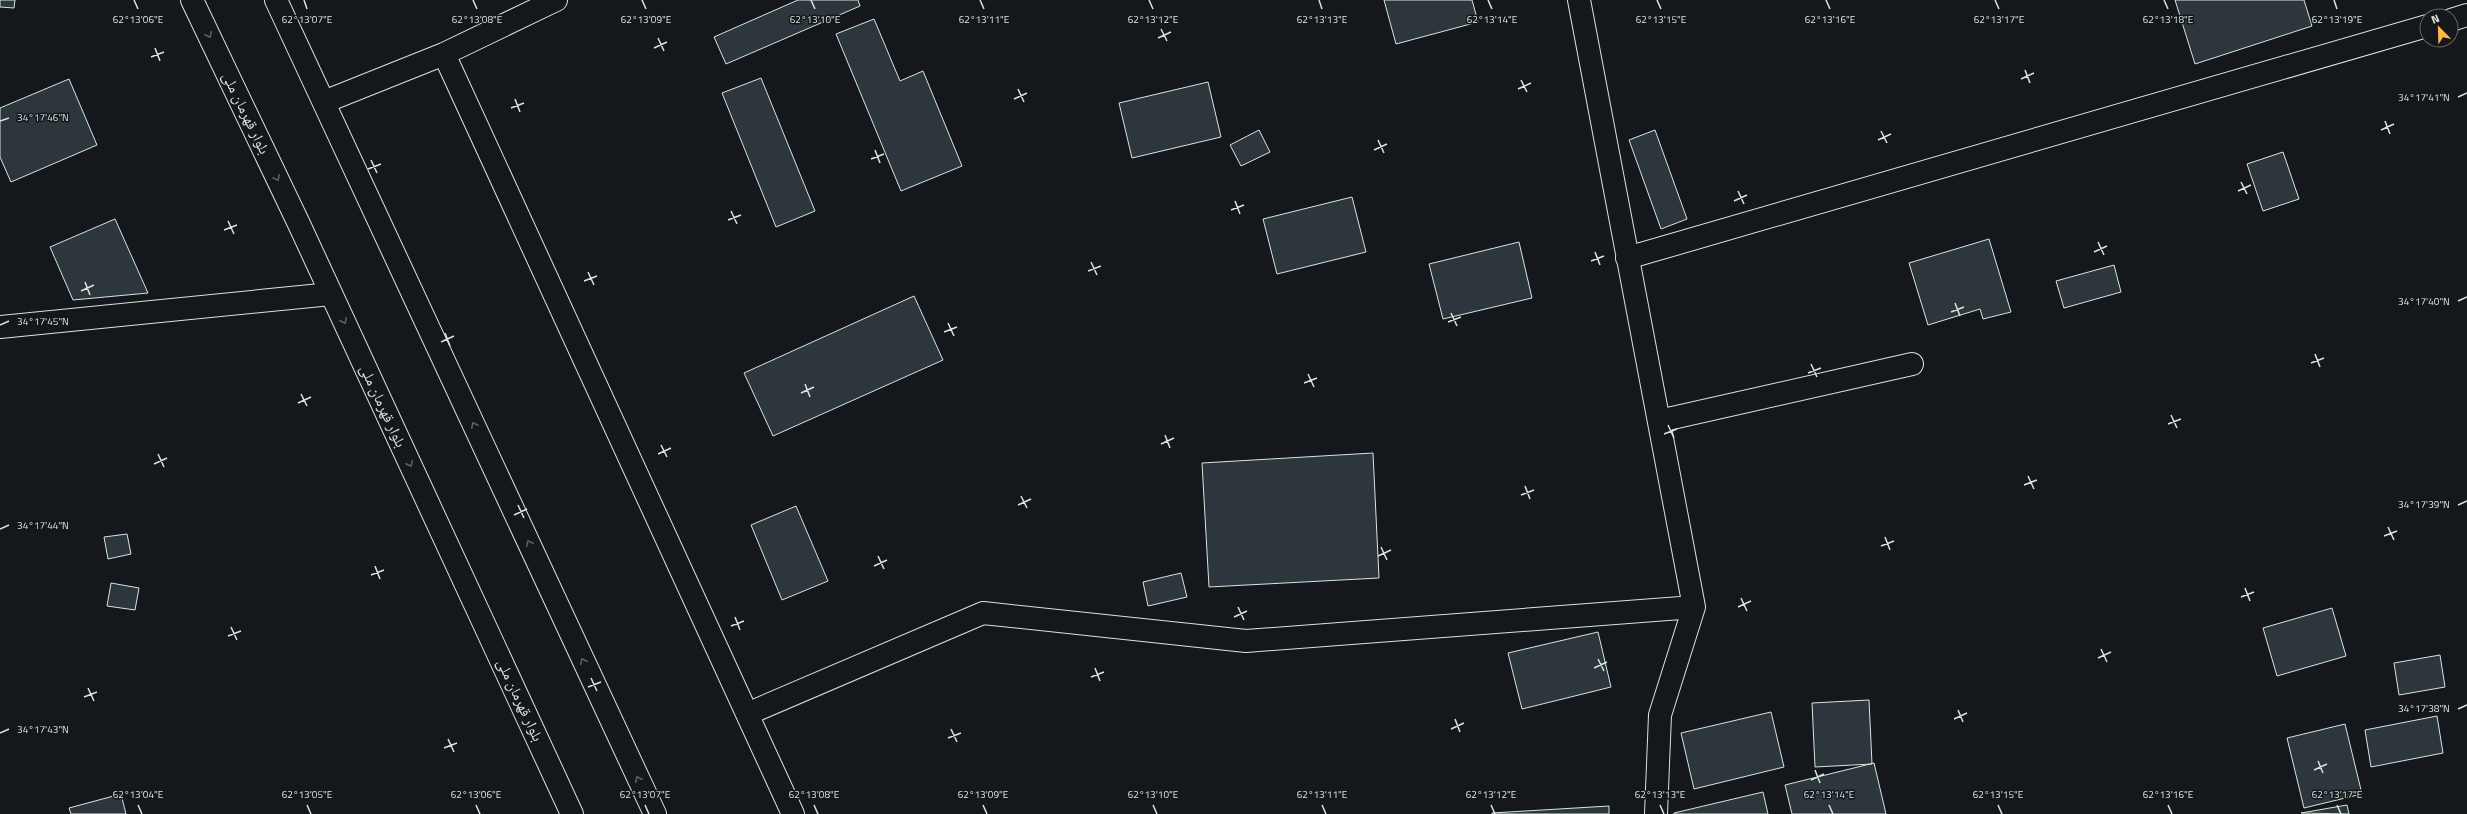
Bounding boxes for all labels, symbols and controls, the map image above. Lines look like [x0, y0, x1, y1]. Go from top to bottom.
north arrow [2419, 8, 2459, 48]
text: N [2428, 10, 2442, 28]
text: 62°13'06"E [113, 12, 164, 27]
text: 62°13'07"E [282, 12, 333, 27]
text: 62°13'08"E [452, 12, 503, 27]
text: 62°13'09"E [621, 12, 672, 27]
text: 62°13'10"E [790, 12, 841, 27]
text: 62°13'11"E [959, 12, 1010, 27]
text: 62°13'12"E [1128, 12, 1179, 27]
text: 62°13'13"E [1297, 12, 1348, 27]
text: 62°13'14"E [1467, 12, 1518, 27]
text: 62°13'15"E [1636, 12, 1687, 27]
text: 62°13'16"E [1805, 12, 1856, 27]
text: 62°13'17"E [1974, 12, 2025, 27]
text: 62°13'18"E [2143, 12, 2194, 27]
text: 62°13'19"E [2312, 12, 2363, 27]
one-way arrow [204, 31, 212, 38]
street label: بلوار قهرمان ملی [217, 68, 276, 158]
text: 34°17'41"N [2398, 90, 2450, 105]
text: 34°17'46"N [17, 110, 69, 125]
one-way arrow [272, 173, 280, 181]
text: 34°17'40"N [2398, 294, 2450, 309]
text: 34°17'45"N [17, 314, 69, 329]
one-way arrow [339, 316, 347, 324]
street label: بلوار قهرمان ملی [354, 361, 413, 451]
one-way arrow [471, 422, 479, 429]
one-way arrow [405, 460, 413, 467]
text: 34°17'39"N [2398, 497, 2450, 512]
text: 34°17'44"N [17, 518, 69, 533]
one-way arrow [526, 540, 534, 547]
street label: بلوار قهرمان ملی [491, 655, 550, 745]
one-way arrow [580, 657, 588, 665]
text: 34°17'38"N [2398, 701, 2450, 716]
text: 34°17'43"N [17, 722, 69, 737]
one-way arrow [635, 775, 643, 783]
text: 62°13'04"E [113, 787, 164, 802]
text: 62°13'05"E [282, 787, 333, 802]
text: 62°13'06"E [451, 787, 502, 802]
text: 62°13'07"E [620, 787, 671, 802]
text: 62°13'08"E [789, 787, 840, 802]
text: 62°13'09"E [958, 787, 1009, 802]
text: 62°13'10"E [1128, 787, 1179, 802]
text: 62°13'11"E [1297, 787, 1348, 802]
text: 62°13'12"E [1466, 787, 1517, 802]
text: 62°13'13"E [1635, 787, 1686, 802]
text: 62°13'14"E [1804, 787, 1855, 802]
text: 62°13'15"E [1973, 787, 2024, 802]
text: 62°13'16"E [2143, 787, 2194, 802]
text: 62°13'17"E [2312, 787, 2363, 802]

